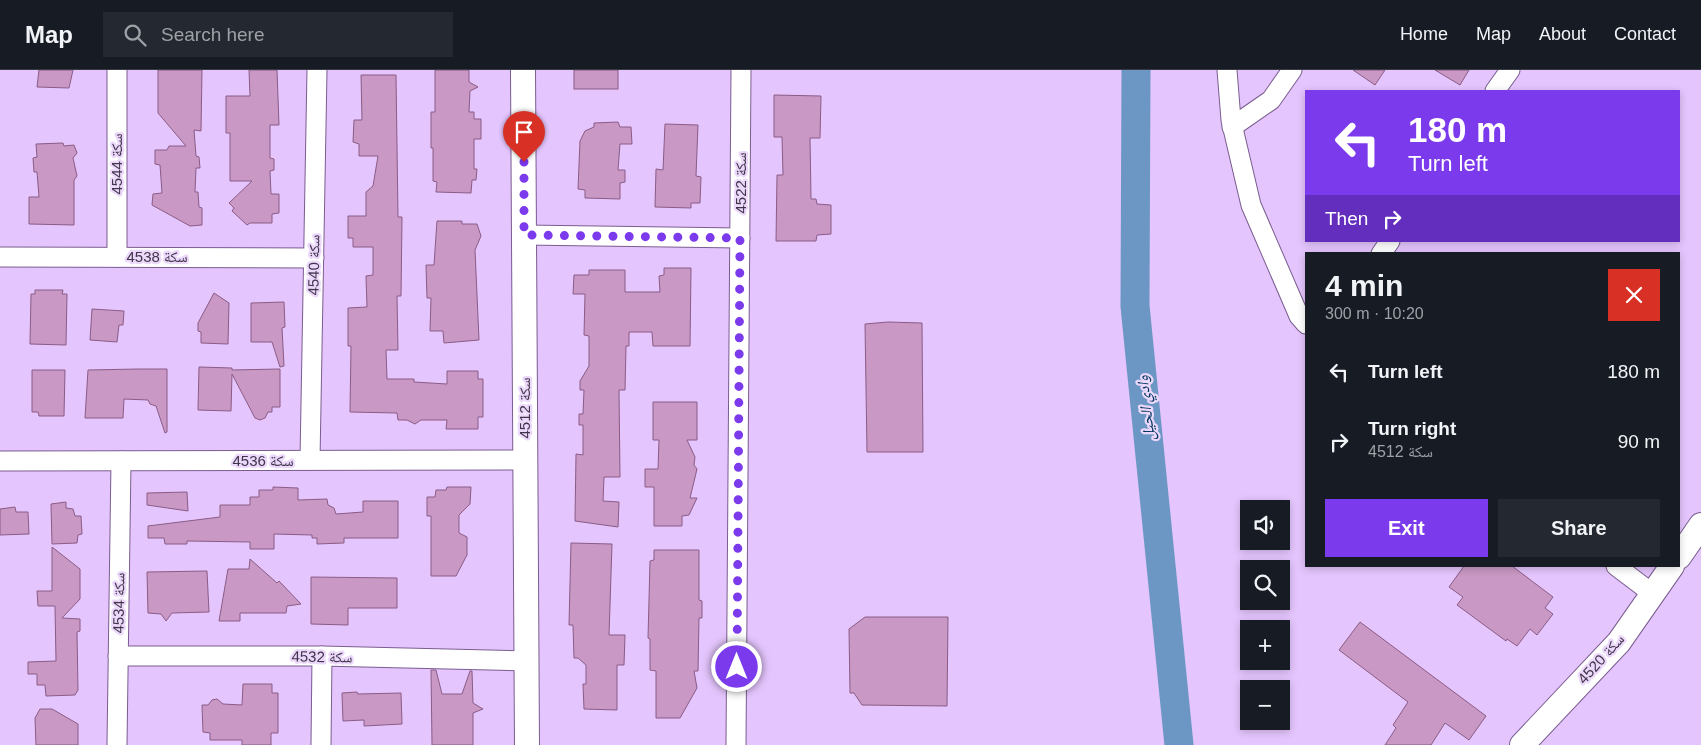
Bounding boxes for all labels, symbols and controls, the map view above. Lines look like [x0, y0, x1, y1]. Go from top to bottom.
search box [103, 12, 453, 57]
text: Map [25, 21, 73, 48]
icon: search [121, 21, 149, 49]
text: Search here [161, 24, 265, 45]
text: Home [1400, 24, 1448, 44]
text: Map [1476, 24, 1511, 44]
text: About [1539, 24, 1586, 44]
text: Contact [1614, 24, 1676, 44]
icon: left [1325, 110, 1390, 175]
text: 180 m [1408, 110, 1507, 149]
pin [503, 111, 545, 162]
icon: arrive [510, 118, 538, 146]
street label: سكة 4544 [108, 133, 125, 195]
text: Turn left [1408, 151, 1488, 176]
street label: سكة 4522 [732, 152, 749, 214]
icon: right [1378, 205, 1406, 233]
text: Then [1325, 208, 1368, 229]
street label: سكة 4540 [304, 234, 323, 296]
street label: سكة 4538 [126, 248, 188, 265]
text: 4 min [1325, 269, 1403, 302]
button: close [1608, 269, 1660, 321]
text: 300 m · 10:20 [1325, 305, 1424, 322]
icon: left [1325, 358, 1353, 386]
text: Turn left [1368, 361, 1443, 382]
text: 180 m [1607, 361, 1660, 382]
water label: وادي الحيل [1134, 374, 1161, 441]
street label: سكة 4512 [516, 377, 533, 439]
text: Turn right [1368, 418, 1456, 439]
icon: right [1325, 428, 1353, 456]
text: 90 m [1618, 431, 1660, 452]
text: سكة 4512 [1368, 443, 1433, 460]
street label: سكة 4536 [232, 452, 294, 469]
button: Exit [1325, 499, 1488, 557]
button: Share [1498, 499, 1660, 557]
map controls [1240, 500, 1290, 730]
button: sound [1240, 500, 1290, 550]
button: search [1240, 560, 1290, 610]
street label: سكة 4534 [109, 572, 128, 634]
button: + [1240, 620, 1290, 670]
street label: سكة 4520 [1574, 630, 1627, 687]
position arrow [710, 640, 762, 692]
street label: سكة 4532 [291, 647, 353, 666]
button: − [1240, 680, 1290, 730]

